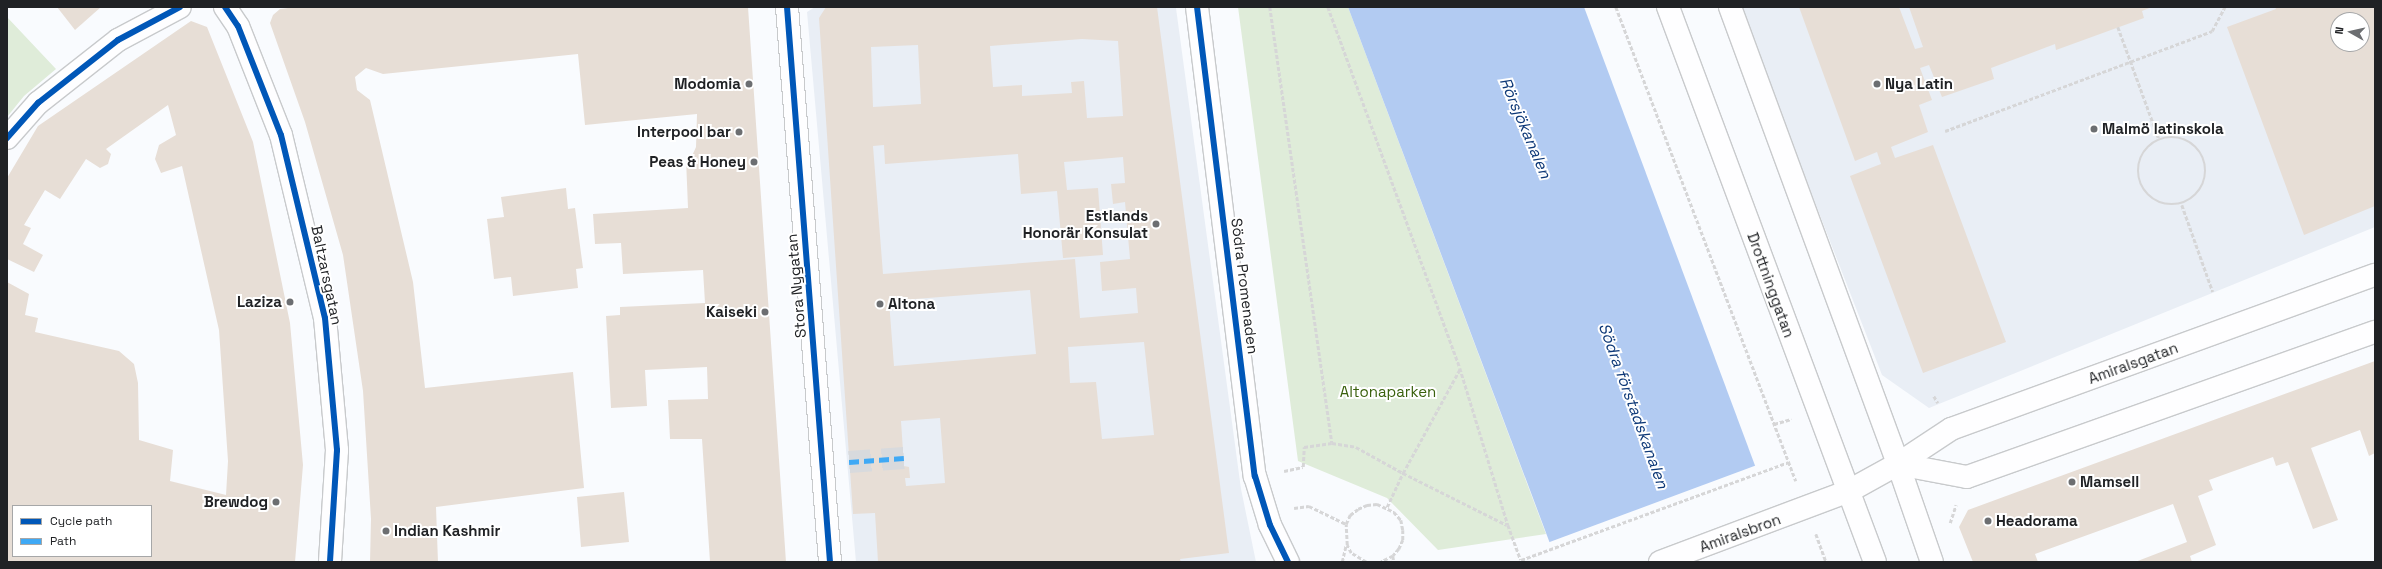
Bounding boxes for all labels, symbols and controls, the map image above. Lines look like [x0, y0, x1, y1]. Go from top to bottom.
north arrow [2330, 12, 2370, 52]
text: N [2332, 26, 2347, 35]
place label: Modomia [674, 75, 741, 93]
water label: Rörsjökanalen [1495, 75, 1555, 181]
place label: Nya Latin [1885, 75, 1953, 93]
marker: Modomia [744, 79, 754, 89]
marker: Nya Latin [1872, 79, 1882, 89]
place label: Malmö latinskola [2102, 120, 2224, 138]
place label: Interpool bar [637, 123, 731, 141]
marker: Malmö latinskola [2089, 124, 2099, 134]
marker: Interpool bar [734, 127, 744, 137]
place label: Peas & Honey [649, 153, 746, 171]
marker: Peas & Honey [749, 157, 759, 167]
place label: Estlands Honorär Konsulat [1023, 206, 1148, 241]
street label: Södra Promenaden [1228, 217, 1262, 355]
marker: Estlands Honorär Konsulat [1151, 219, 1161, 229]
street label: Baltzarsgatan [308, 224, 346, 326]
street label: Drottninggatan [1744, 230, 1798, 340]
street label: Stora Nygatan [782, 233, 810, 339]
place label: Laziza [237, 293, 282, 311]
place label: Altona [888, 295, 935, 313]
marker: Laziza [285, 297, 295, 307]
marker: Altona [875, 299, 885, 309]
place label: Kaiseki [706, 303, 757, 321]
marker: Kaiseki [760, 307, 770, 317]
water label: Södra förstadskanalen [1594, 321, 1672, 491]
street label: Amiralsgatan [2086, 338, 2180, 388]
park label: Altonaparken [1340, 383, 1436, 401]
place label: Mamsell [2080, 473, 2139, 491]
marker: Mamsell [2067, 477, 2077, 487]
place label: Brewdog [204, 493, 268, 511]
marker: Brewdog [271, 497, 281, 507]
legend [12, 505, 152, 557]
street label: Amiralsbron [1697, 510, 1783, 556]
place label: Headorama [1996, 512, 2078, 530]
text: Cycle path [50, 513, 112, 529]
marker: Headorama [1983, 516, 1993, 526]
place label: Indian Kashmir [394, 522, 500, 540]
marker: Indian Kashmir [381, 526, 391, 536]
text: Path [50, 533, 76, 549]

